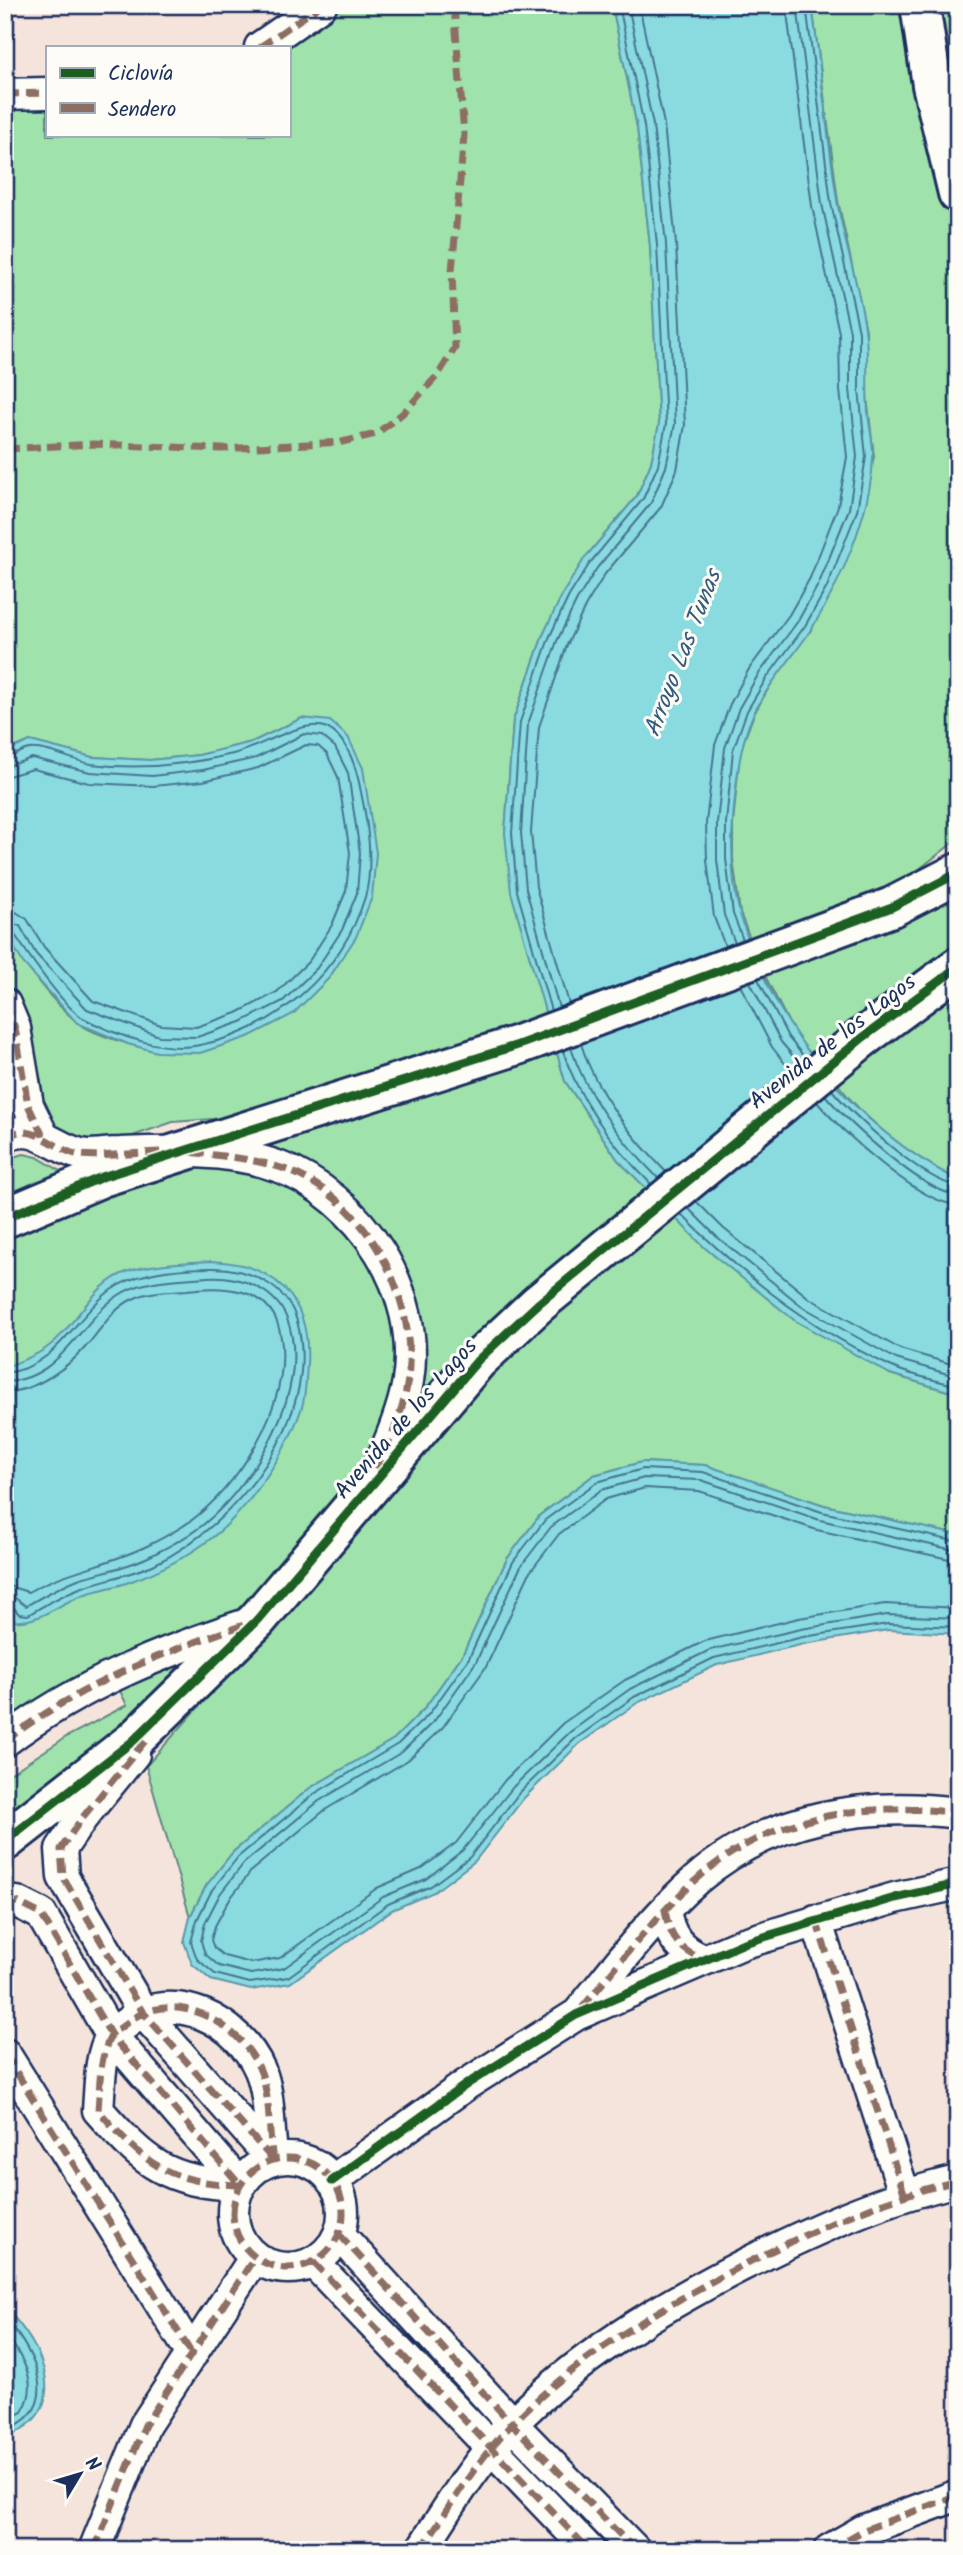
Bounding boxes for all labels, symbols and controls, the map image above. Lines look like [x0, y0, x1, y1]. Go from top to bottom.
legend [46, 46, 290, 136]
text: Ciclovía [108, 58, 173, 91]
text: Sendero [108, 94, 176, 127]
water label: Arroyo Las Tunas [634, 562, 734, 743]
street label: Avenida de los Lagos [742, 966, 925, 1120]
street label: Avenida de los Lagos [326, 1330, 487, 1508]
north arrow [46, 2440, 116, 2510]
text: N [76, 2451, 107, 2479]

